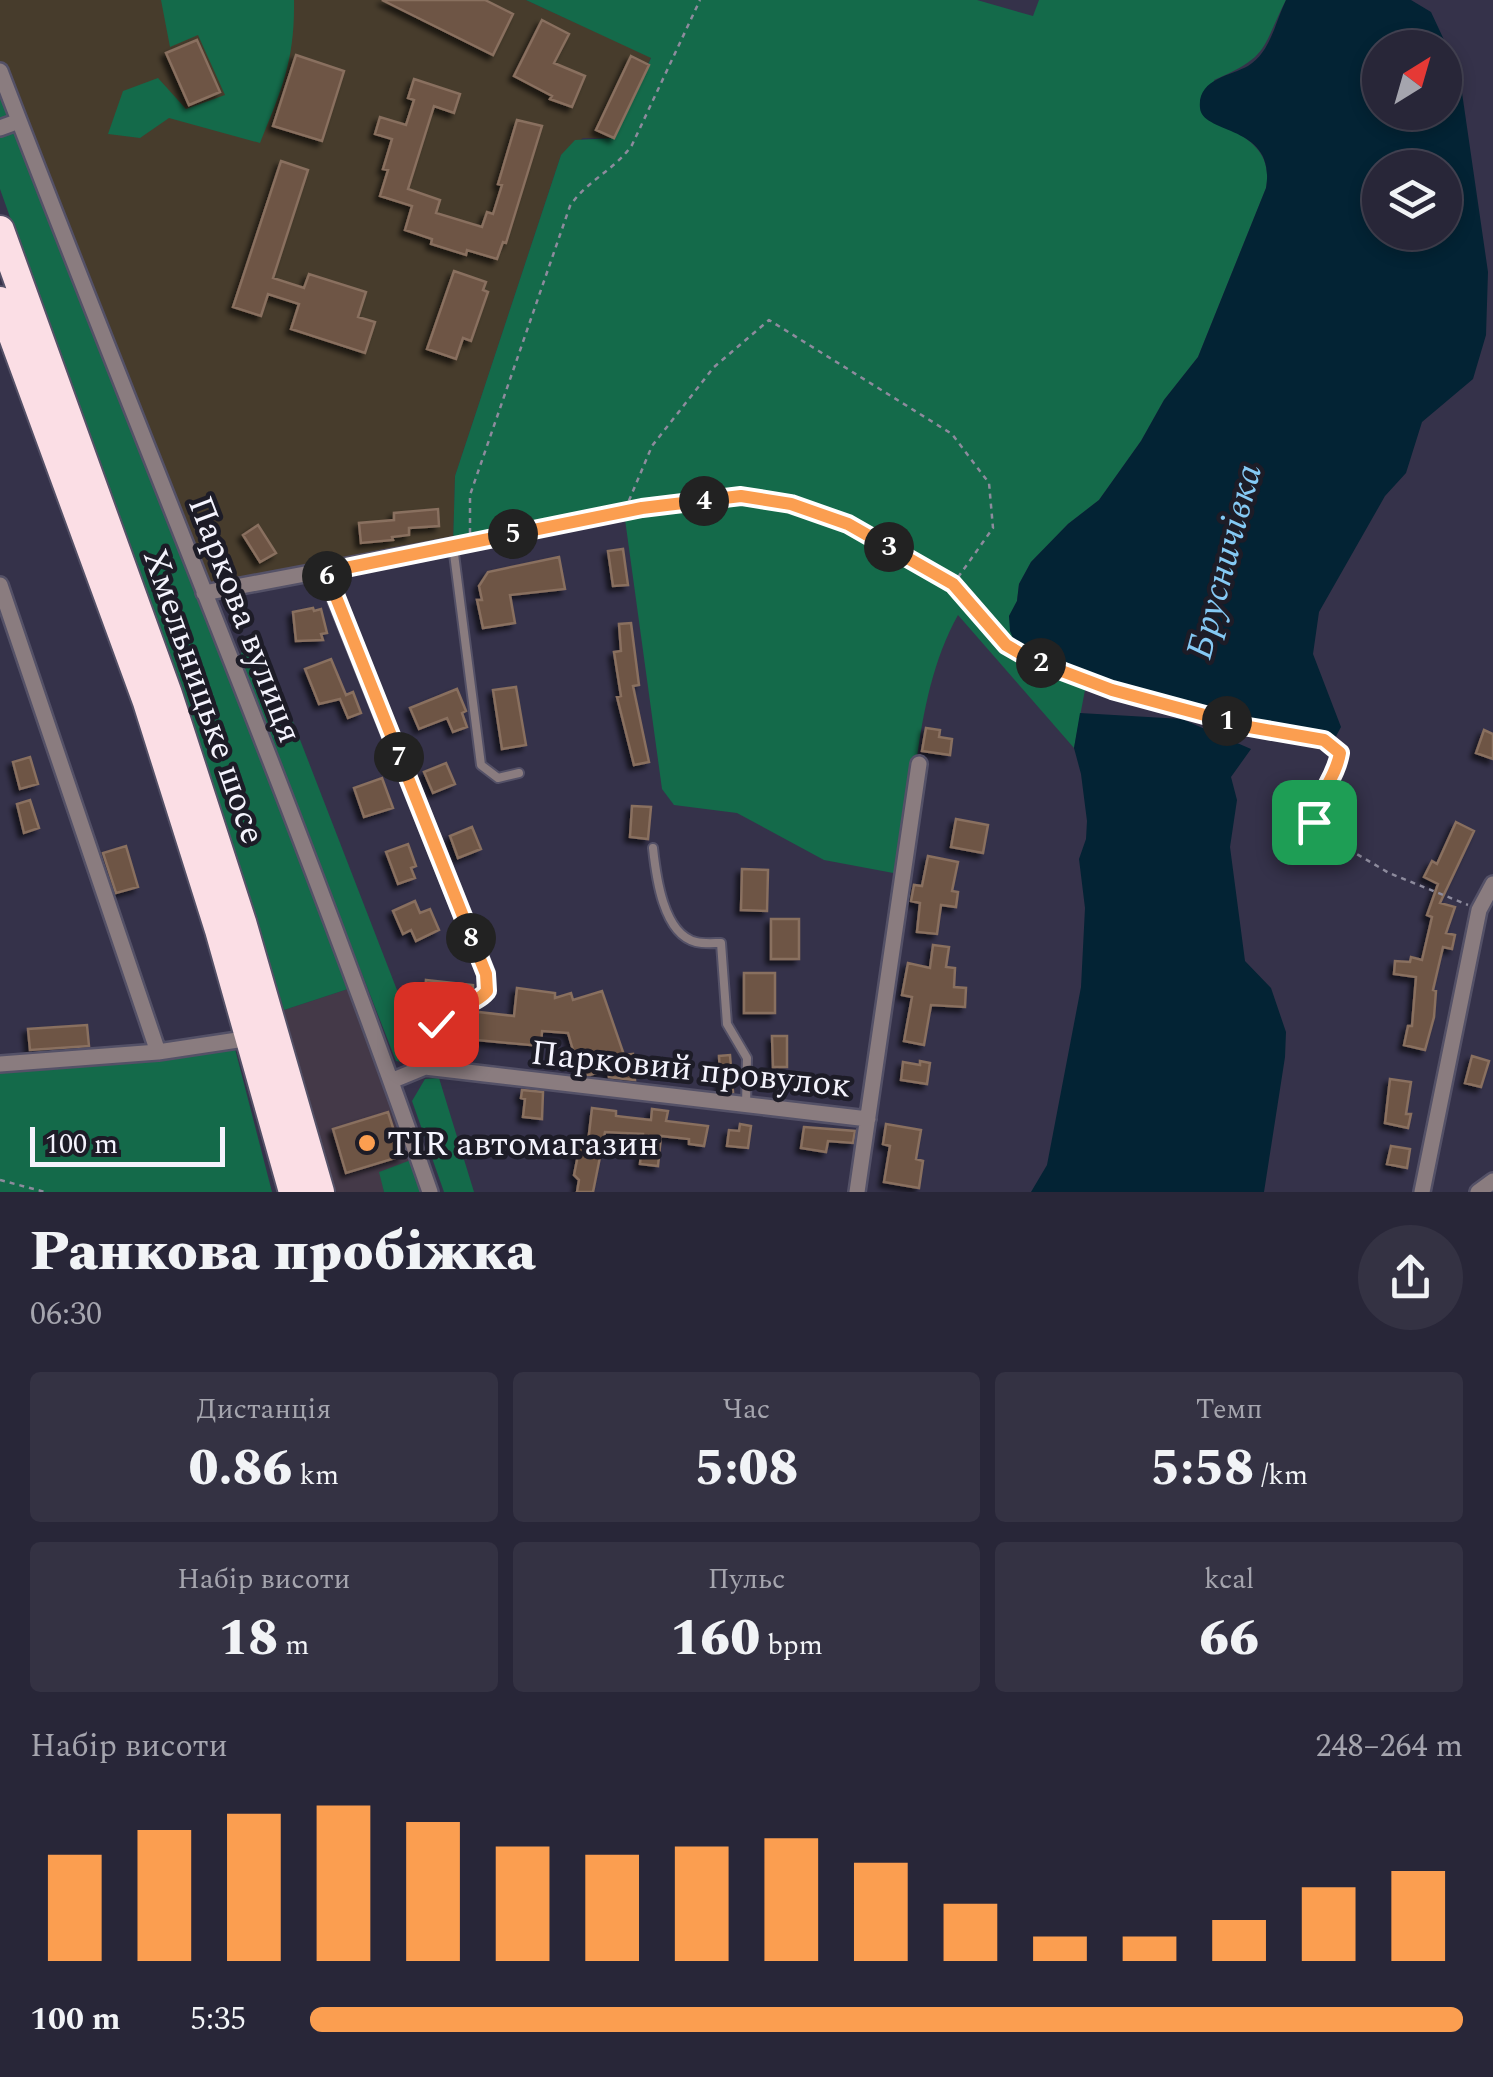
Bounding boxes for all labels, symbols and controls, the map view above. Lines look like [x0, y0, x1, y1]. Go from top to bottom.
north arrow [1362, 30, 1462, 130]
map controls [1362, 30, 1462, 250]
button: layers [1362, 150, 1462, 250]
water label: Брусничівка [1171, 457, 1279, 666]
pin: 4 [679, 476, 729, 526]
text: 4 [696, 479, 712, 522]
street label: Паркова вулиця [173, 489, 316, 750]
pin: 5 [488, 509, 538, 559]
text: 5 [505, 512, 521, 555]
pin: 3 [864, 522, 914, 572]
text: 3 [881, 525, 897, 568]
street label: Хмельницьке шосе [128, 542, 279, 851]
pin: 6 [302, 551, 352, 601]
text: 6 [319, 554, 335, 597]
pin: 2 [1016, 638, 1066, 688]
text: 2 [1033, 641, 1049, 684]
pin: 1 [1202, 696, 1252, 746]
text: 1 [1219, 699, 1235, 742]
pin: 7 [374, 732, 424, 782]
text: 7 [391, 735, 407, 778]
pin [1272, 780, 1357, 865]
icon: arrive [1287, 795, 1342, 850]
pin: 8 [446, 913, 496, 963]
text: 8 [463, 916, 479, 959]
pin [394, 982, 479, 1067]
icon: check [409, 997, 464, 1052]
street label: Парковий провулок [528, 1026, 854, 1113]
place label: TIR автомагазин [387, 1118, 659, 1171]
scale bar [30, 1122, 225, 1166]
text: 100 m [45, 1123, 118, 1166]
marker: TIR автомагазин [356, 1132, 378, 1154]
text: Ранкова пробіжка [30, 1211, 536, 1294]
button: share [1358, 1225, 1463, 1330]
text: 06:30 [30, 1290, 102, 1339]
text: Дистанція [196, 1388, 331, 1431]
text: Час [723, 1388, 770, 1431]
text: Темп [1196, 1388, 1263, 1431]
text: 0.86 [188, 1431, 292, 1507]
text: 5:08 [694, 1431, 798, 1507]
text: 5:58 [1150, 1431, 1254, 1507]
text: km [292, 1454, 339, 1497]
text: /km [1254, 1454, 1308, 1497]
text: Набір висоти [177, 1558, 350, 1601]
text: Пульс [708, 1558, 785, 1601]
text: kcal [1204, 1558, 1254, 1601]
text: 18 [218, 1601, 278, 1677]
text: 160 [670, 1601, 760, 1677]
text: 66 [1199, 1601, 1259, 1677]
text: m [278, 1624, 309, 1667]
text: bpm [760, 1624, 823, 1667]
text: Набір висоти [30, 1722, 228, 1771]
text: 248–264 m [1315, 1722, 1463, 1771]
text: 100 m [30, 1995, 121, 2044]
text: 5:35 [190, 1995, 246, 2044]

